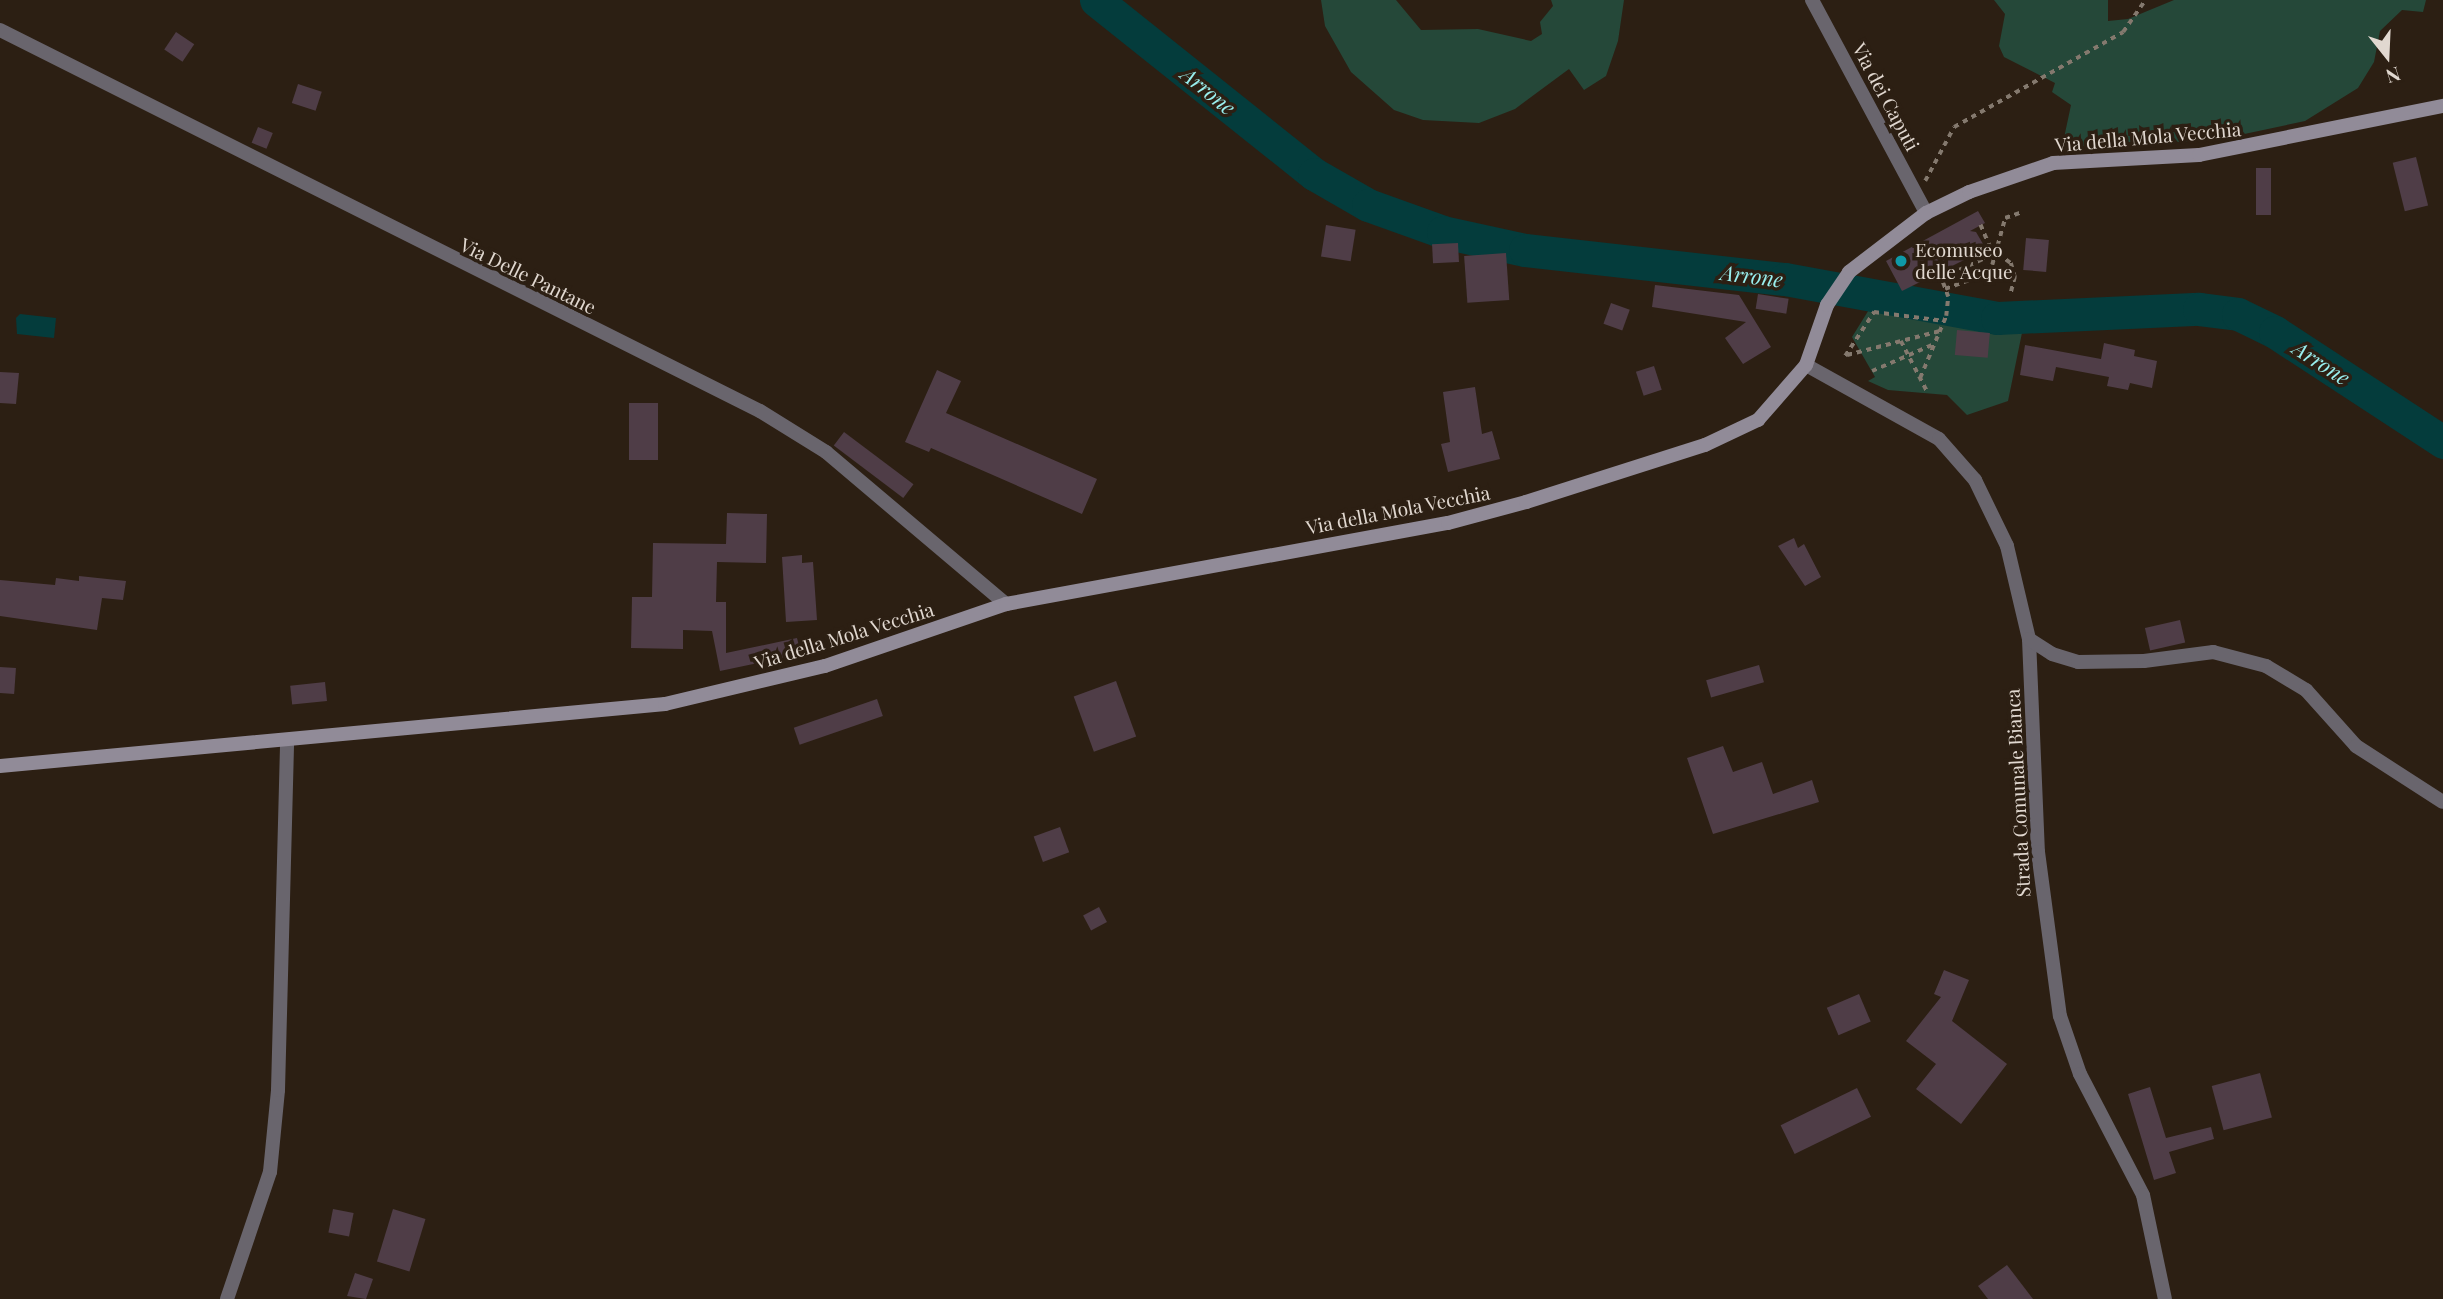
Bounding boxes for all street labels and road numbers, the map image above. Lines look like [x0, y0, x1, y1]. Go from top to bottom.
street label: Via dei Caputi [1848, 39, 1924, 155]
street label: Via della Mola Vecchia [2053, 117, 2243, 157]
street label: Via Delle Pantane [456, 233, 600, 319]
street label: Via della Mola Vecchia [1304, 481, 1492, 539]
street label: Via della Mola Vecchia [751, 598, 937, 674]
street label: Strada Comunale Bianca [2001, 688, 2035, 898]

